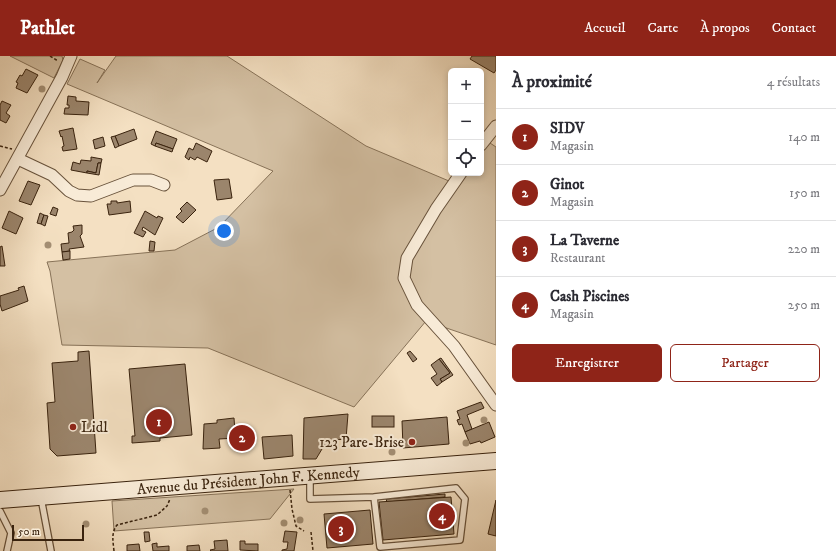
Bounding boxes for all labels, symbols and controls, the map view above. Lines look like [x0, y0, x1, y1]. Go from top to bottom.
text: Pathlet [20, 17, 75, 40]
text: Accueil [584, 19, 626, 37]
text: Carte [648, 19, 678, 37]
text: À propos [700, 19, 750, 37]
text: Contact [772, 19, 816, 37]
map controls [448, 68, 484, 176]
button: + [448, 68, 484, 104]
text: À proximité [512, 71, 592, 93]
text: 4 résultats [767, 74, 820, 90]
button: − [448, 104, 484, 140]
text: SIDV [550, 119, 585, 138]
text: 1 [523, 129, 527, 145]
text: 140 m [788, 129, 820, 145]
text: Magasin [550, 138, 594, 154]
button: locate [448, 140, 484, 176]
text: Ginot [550, 175, 584, 194]
text: 2 [522, 185, 528, 201]
text: 150 m [789, 185, 820, 201]
text: Magasin [550, 194, 594, 210]
your location [214, 221, 234, 241]
text: La Taverne [550, 231, 619, 250]
text: 3 [523, 241, 527, 257]
text: 220 m [788, 241, 820, 257]
text: Restaurant [550, 250, 606, 266]
text: Cash Piscines [550, 287, 629, 306]
text: 4 [521, 297, 529, 313]
text: 250 m [788, 297, 820, 313]
text: Magasin [550, 306, 594, 322]
button: Enregistrer [512, 344, 662, 382]
button: Partager [670, 344, 820, 382]
pin: 1 [146, 407, 172, 437]
place label: Lidl [81, 418, 108, 437]
marker: Lidl [68, 422, 78, 432]
pin: 2 [229, 423, 255, 453]
place label: 123 Pare-Brise [319, 433, 404, 452]
marker: 123 Pare-Brise [407, 437, 417, 447]
street label: Avenue du Président John F. Kennedy [136, 462, 361, 499]
pin: 4 [429, 501, 455, 531]
pin: 3 [328, 514, 354, 544]
scale bar [12, 523, 84, 542]
text: 50 m [18, 525, 40, 539]

